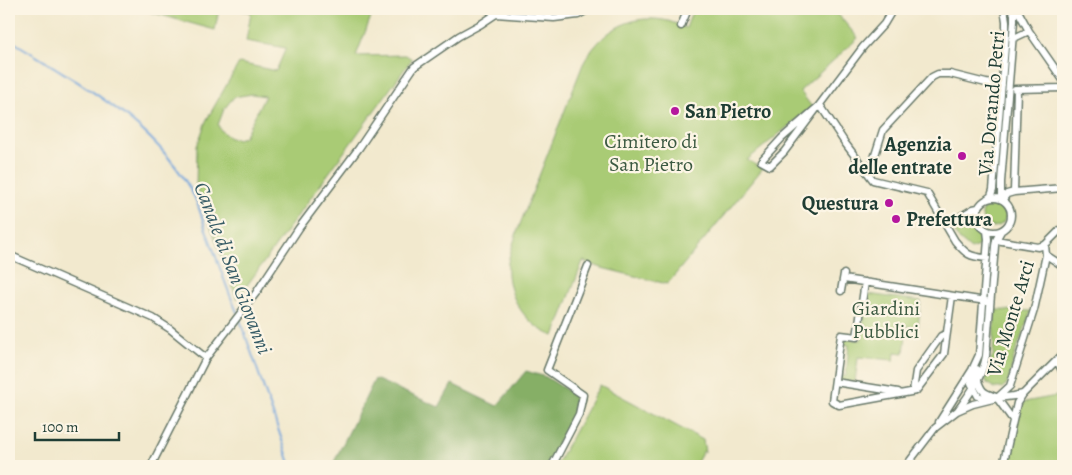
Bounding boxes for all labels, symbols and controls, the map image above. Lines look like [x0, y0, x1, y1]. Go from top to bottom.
street label: Via Dorando Petri [972, 29, 1011, 178]
place label: San Pietro [685, 98, 771, 125]
marker: San Pietro [669, 105, 681, 117]
park label: Cimitero di San Pietro [604, 128, 698, 178]
place label: Agenzia delle entrate [848, 131, 952, 181]
marker: Agenzia delle entrate [956, 150, 968, 162]
water label: Canale di San Giovanni [187, 178, 279, 358]
place label: Questura [802, 190, 879, 217]
marker: Questura [883, 197, 895, 209]
place label: Prefettura [906, 206, 993, 233]
marker: Prefettura [890, 213, 902, 225]
street label: Via Monte Arci [980, 257, 1041, 381]
park label: Giardini Pubblici [852, 295, 920, 345]
scale bar [35, 410, 119, 442]
text: 100 m [42, 417, 79, 437]

